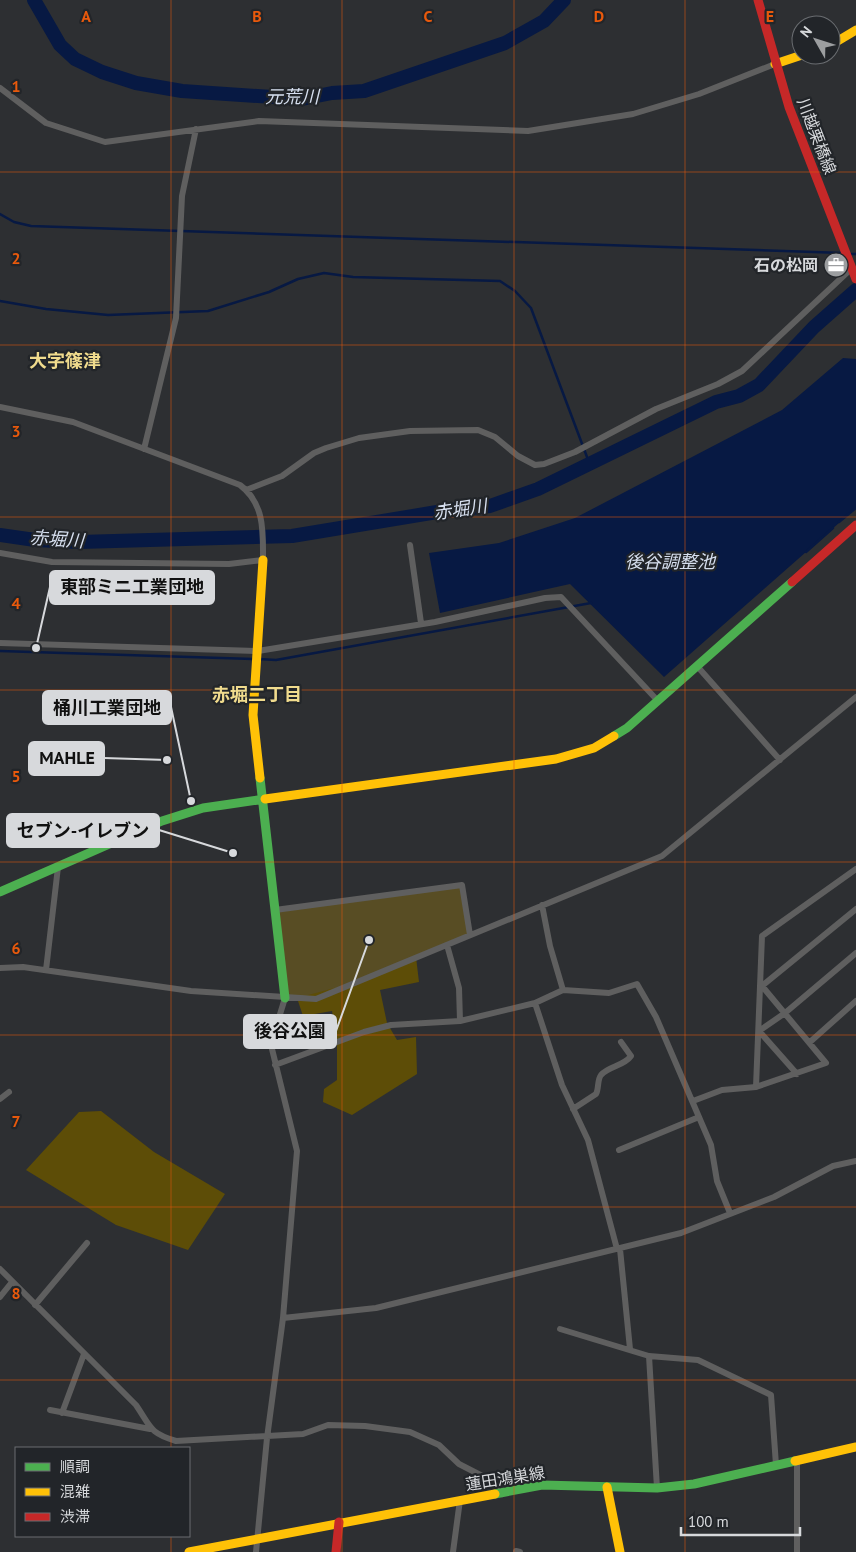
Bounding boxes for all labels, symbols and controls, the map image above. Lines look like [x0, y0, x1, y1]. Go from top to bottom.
text: A [81, 6, 91, 26]
text: B [252, 6, 262, 26]
text: C [424, 6, 433, 26]
text: D [594, 6, 604, 26]
text: E [766, 6, 774, 26]
north arrow [791, 15, 841, 65]
text: N [796, 23, 816, 41]
text: 1 [11, 76, 21, 96]
water label: 元荒川 [265, 85, 321, 108]
street label: 川越栗橋線 [793, 95, 841, 177]
text: 2 [11, 248, 21, 268]
office icon: 石の松岡 [823, 252, 849, 278]
place label: 石の松岡 [754, 255, 818, 275]
district label: 大字篠津 [29, 349, 101, 372]
text: 3 [11, 421, 21, 441]
water label: 赤堀川 [432, 494, 490, 524]
water label: 赤堀川 [29, 526, 87, 552]
water label: 後谷調整池 [625, 550, 717, 573]
callout: 東部ミニ工業団地 [50, 571, 214, 604]
text: 東部ミニ工業団地 [60, 575, 204, 598]
text: 4 [11, 593, 21, 613]
district label: 赤堀二丁目 [212, 683, 302, 706]
callout: 桶川工業団地 [43, 691, 171, 724]
text: 桶川工業団地 [53, 696, 161, 719]
callout: MAHLE [29, 742, 104, 775]
text: MAHLE [39, 746, 95, 769]
text: 5 [11, 766, 21, 786]
callout: セブン-イレブン [7, 814, 159, 847]
text: セブン-イレブン [17, 819, 149, 842]
text: 6 [11, 938, 21, 958]
callout: 後谷公園 [244, 1015, 336, 1048]
text: 後谷公園 [254, 1019, 326, 1042]
text: 7 [11, 1111, 21, 1131]
text: 8 [11, 1283, 21, 1303]
legend [15, 1447, 190, 1537]
text: 順調 [60, 1457, 90, 1476]
street label: 蓮田鴻巣線 [464, 1462, 546, 1494]
text: 混雑 [60, 1482, 90, 1501]
scale bar [681, 1504, 800, 1536]
text: 渋滞 [60, 1507, 90, 1526]
text: 100 m [688, 1512, 729, 1531]

